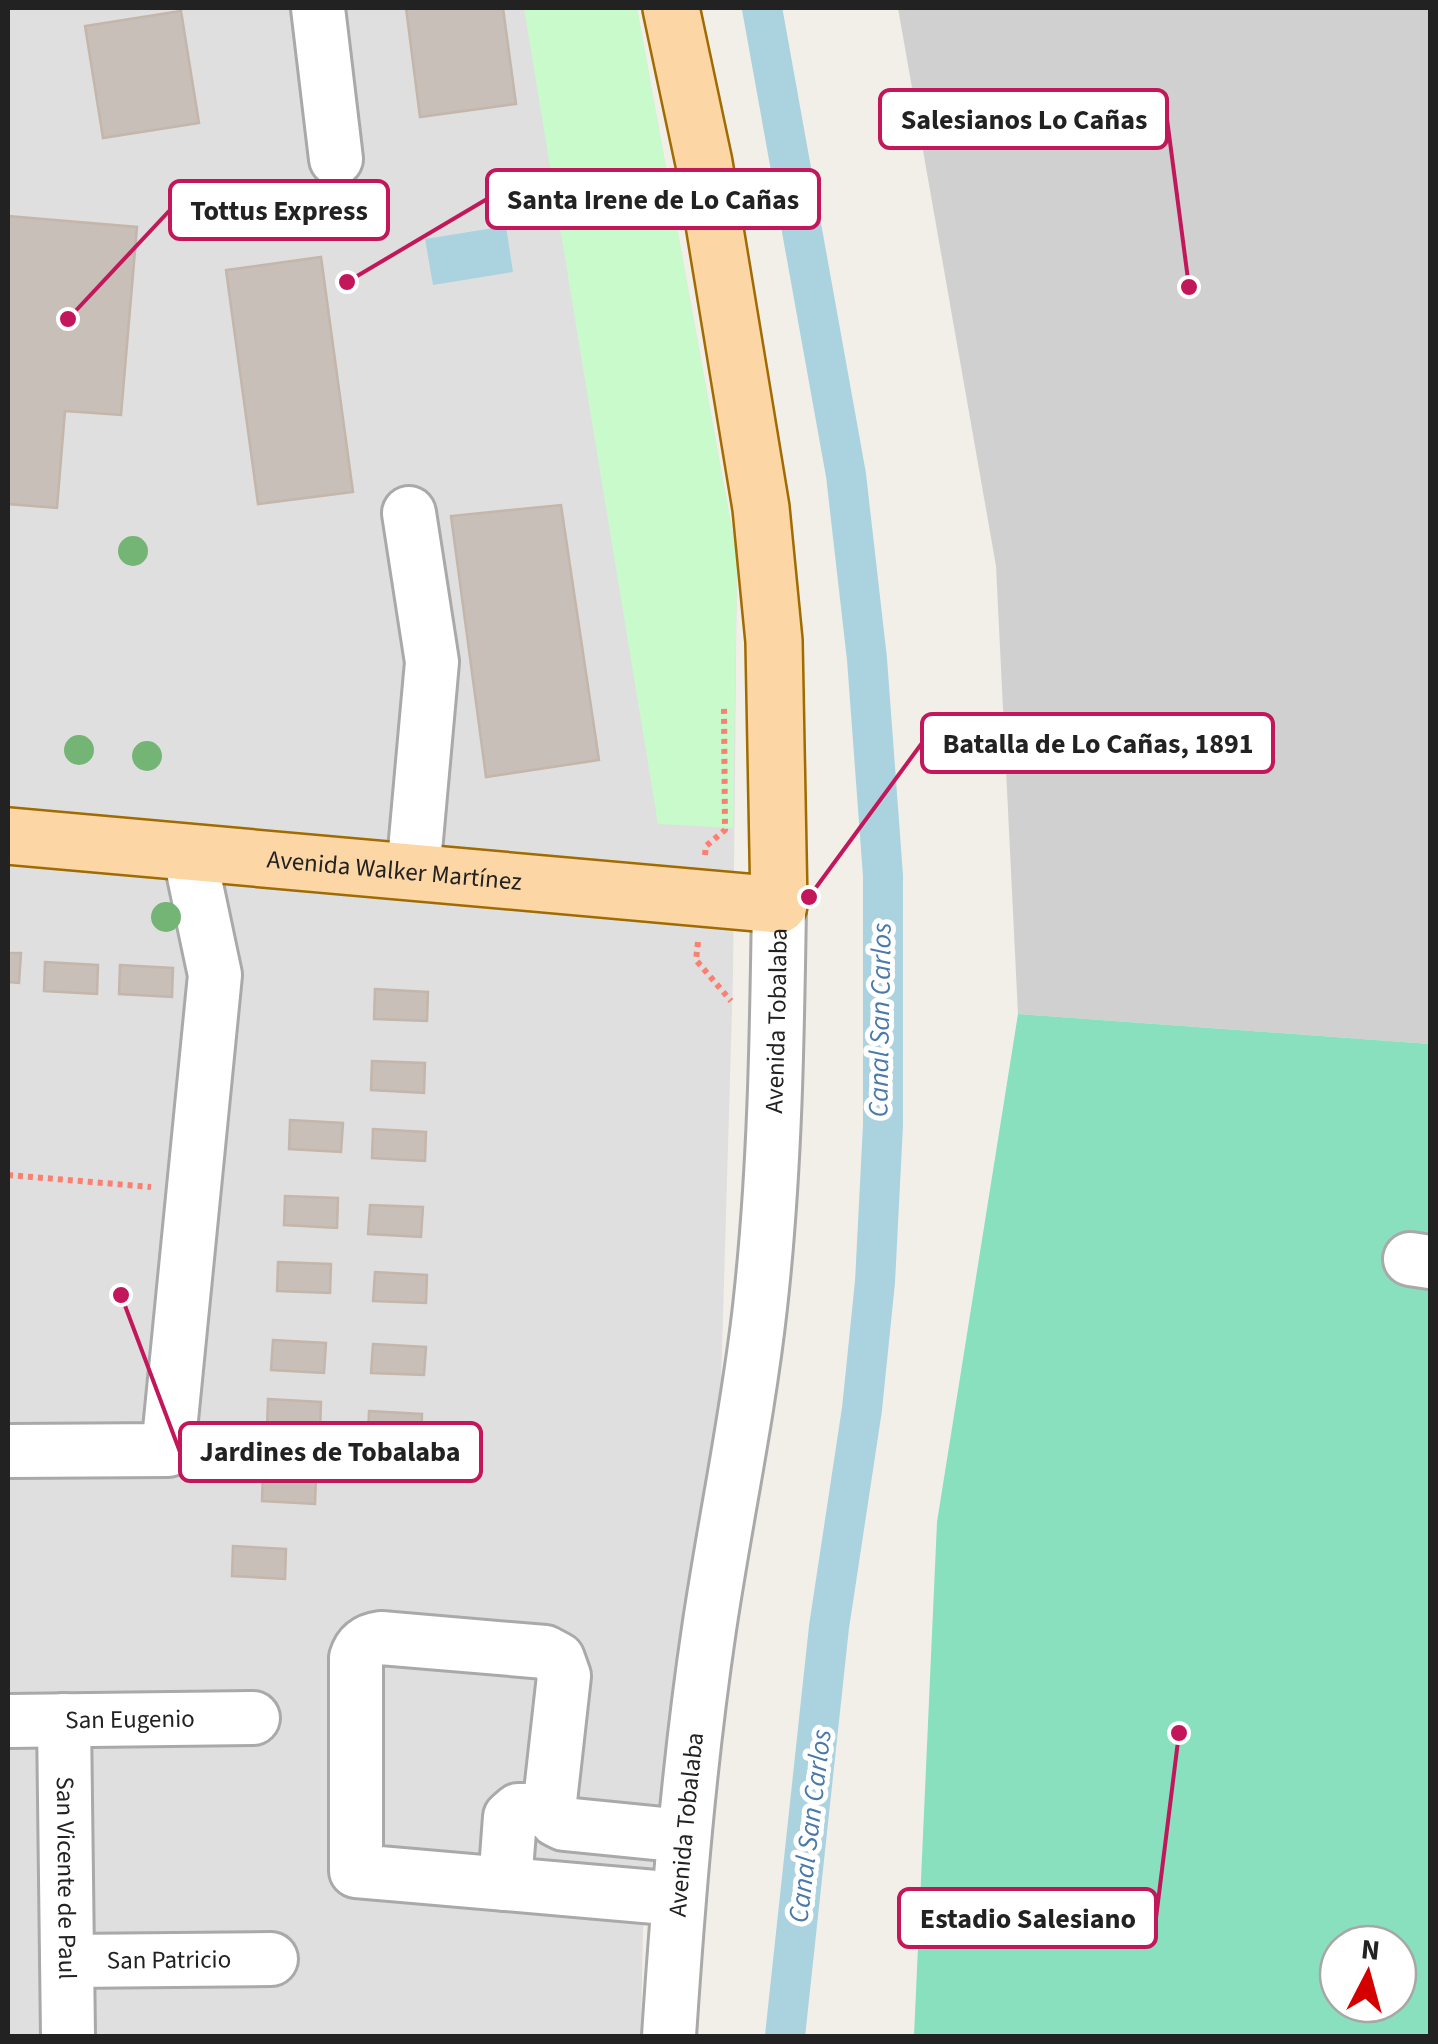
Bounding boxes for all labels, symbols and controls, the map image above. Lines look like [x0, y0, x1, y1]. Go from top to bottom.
callout: Salesianos Lo Cañas [880, 90, 1167, 148]
text: Salesianos Lo Cañas [901, 100, 1147, 140]
callout: Santa Irene de Lo Cañas [487, 170, 819, 228]
text: Santa Irene de Lo Cañas [507, 180, 799, 220]
callout: Tottus Express [170, 181, 388, 239]
text: Tottus Express [190, 191, 368, 231]
callout: Batalla de Lo Cañas, 1891 [922, 714, 1273, 772]
text: Batalla de Lo Cañas, 1891 [942, 724, 1254, 764]
street label: Avenida Walker Martínez [265, 841, 523, 900]
water label: Canal San Carlos [858, 922, 902, 1118]
street label: Avenida Tobalaba [756, 928, 797, 1114]
callout: Jardines de Tobalaba [180, 1423, 481, 1481]
text: Jardines de Tobalaba [199, 1432, 461, 1472]
street label: San Eugenio [65, 1701, 195, 1738]
water label: Canal San Carlos [778, 1727, 842, 1925]
street label: Avenida Tobalaba [660, 1730, 713, 1918]
street label: San Vicente de Paul [47, 1776, 85, 1980]
callout: Estadio Salesiano [899, 1889, 1156, 1947]
text: Estadio Salesiano [920, 1899, 1136, 1939]
north arrow [1318, 1924, 1418, 2024]
text: N [1359, 1929, 1382, 1971]
street label: San Patricio [107, 1941, 231, 1979]

